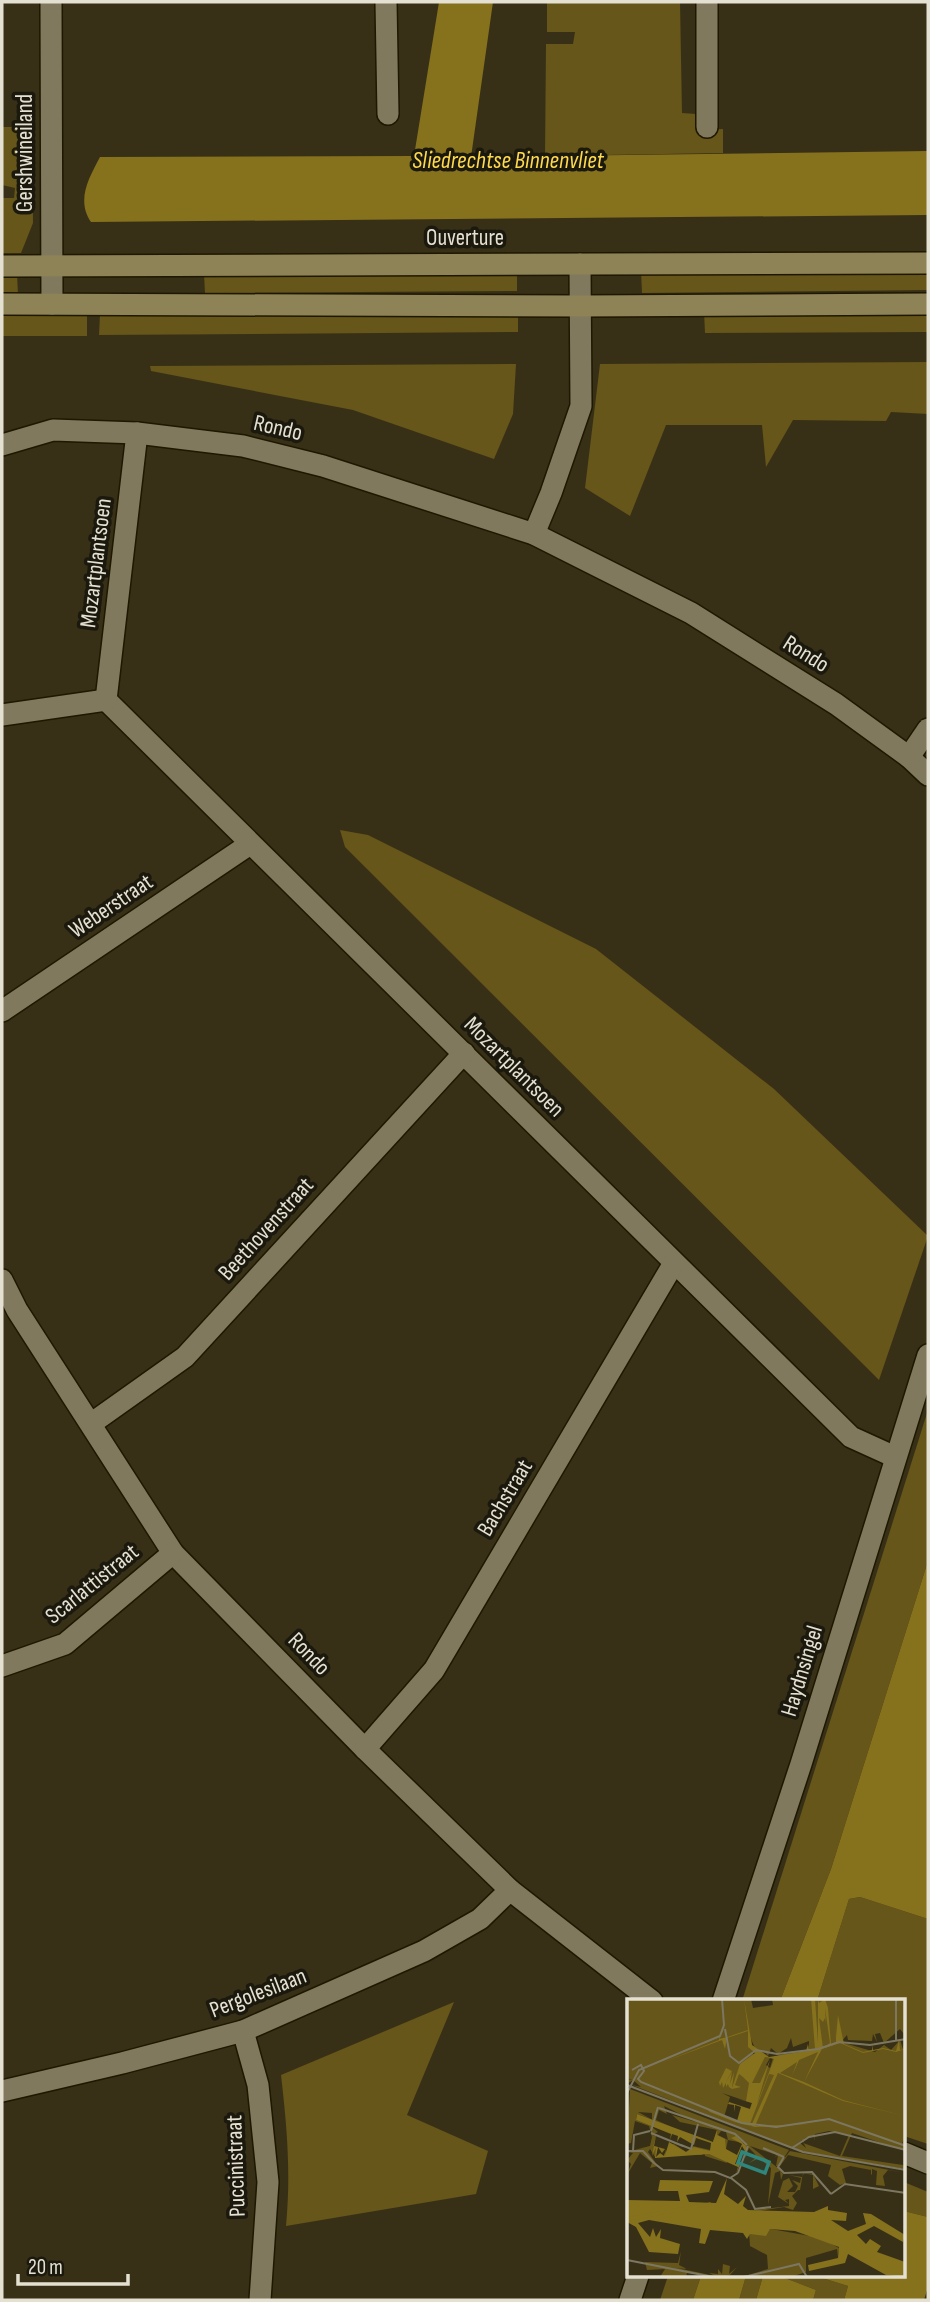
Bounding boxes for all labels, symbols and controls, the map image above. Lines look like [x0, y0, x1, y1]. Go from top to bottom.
street label: Gershwineiland [11, 94, 39, 212]
water label: Sliedrechtse Binnenvliet [412, 146, 605, 175]
street label: Ouverture [426, 224, 504, 252]
street label: Rondo [251, 409, 305, 447]
street label: Mozartplantsoen [74, 497, 118, 629]
street label: Rondo [778, 629, 834, 679]
street label: Weberstraat [64, 868, 158, 944]
street label: Mozartplantsoen [458, 1011, 570, 1123]
street label: Beethovenstraat [212, 1172, 320, 1286]
street label: Bachstraat [471, 1455, 539, 1541]
street label: Scarlattistraat [40, 1538, 144, 1630]
street label: Haydnsingel [775, 1622, 829, 1720]
street label: Rondo [282, 1627, 336, 1681]
street label: Pergolesilaan [206, 1962, 310, 2024]
inset map [627, 1999, 906, 2278]
street label: Puccinistraat [220, 2114, 252, 2218]
scale bar [18, 2242, 128, 2286]
text: 20 m [28, 2255, 63, 2280]

